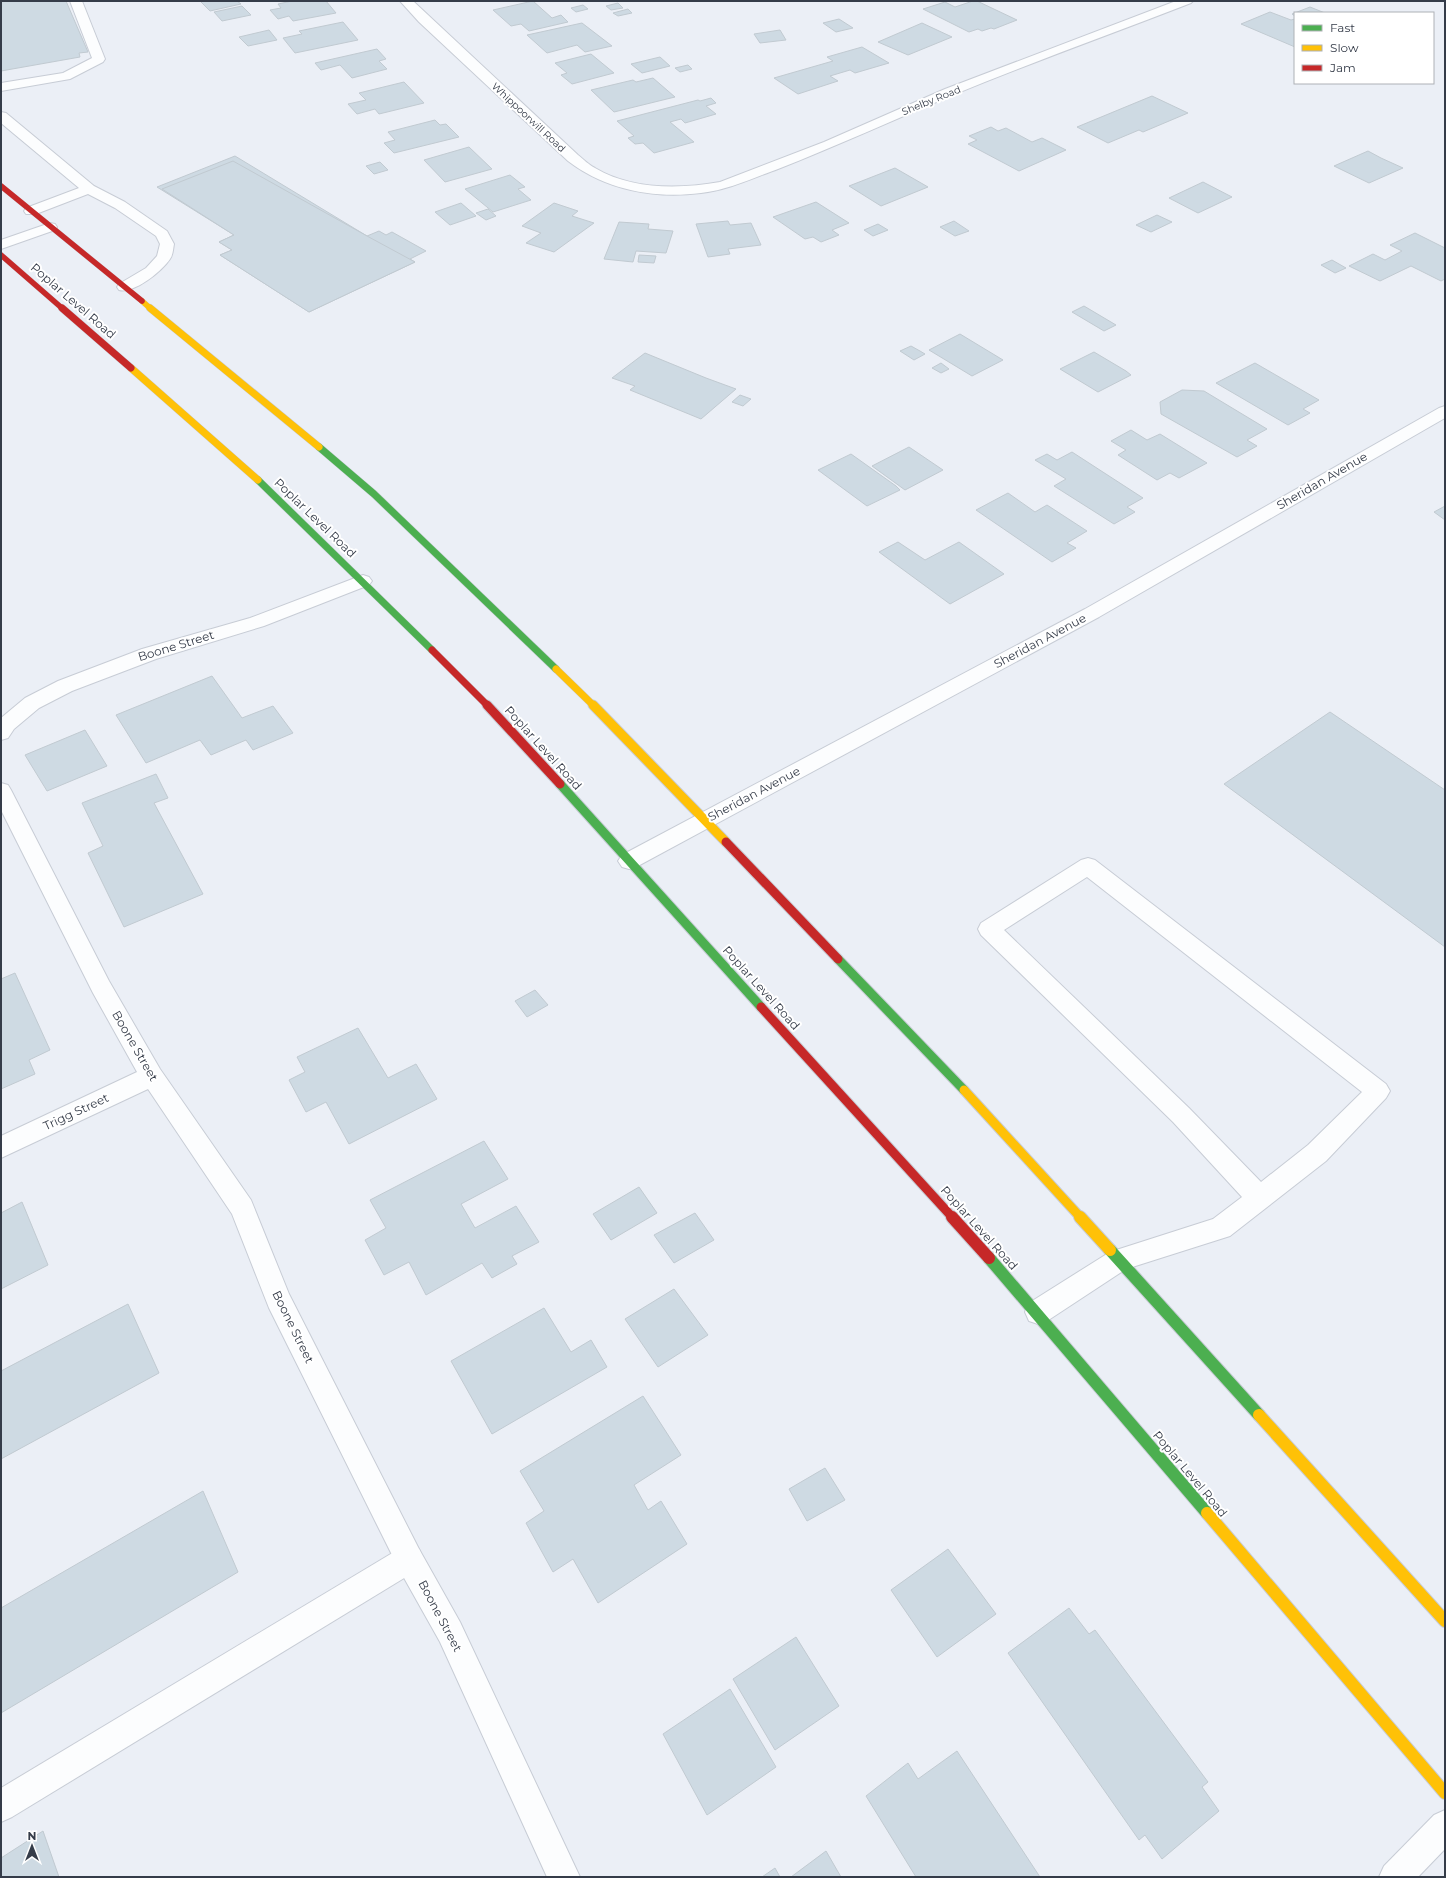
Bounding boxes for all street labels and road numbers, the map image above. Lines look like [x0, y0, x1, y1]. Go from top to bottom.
street label: Whippoorwill Road [489, 80, 568, 155]
street label: Shelby Road [900, 83, 963, 118]
street label: Poplar Level Road [28, 260, 119, 342]
street label: Sheridan Avenue [1274, 448, 1370, 513]
street label: Poplar Level Road [271, 475, 359, 560]
street label: Sheridan Avenue [991, 610, 1089, 671]
street label: Boone Street [136, 627, 216, 664]
street label: Poplar Level Road [502, 703, 585, 793]
street label: Sheridan Avenue [705, 763, 803, 824]
street label: Poplar Level Road [720, 943, 803, 1033]
street label: Boone Street [109, 1008, 162, 1084]
street label: Trigg Street [41, 1090, 111, 1133]
street label: Poplar Level Road [938, 1183, 1021, 1273]
street label: Boone Street [269, 1288, 318, 1366]
street label: Poplar Level Road [1150, 1428, 1231, 1520]
street label: Boone Street [415, 1577, 466, 1654]

